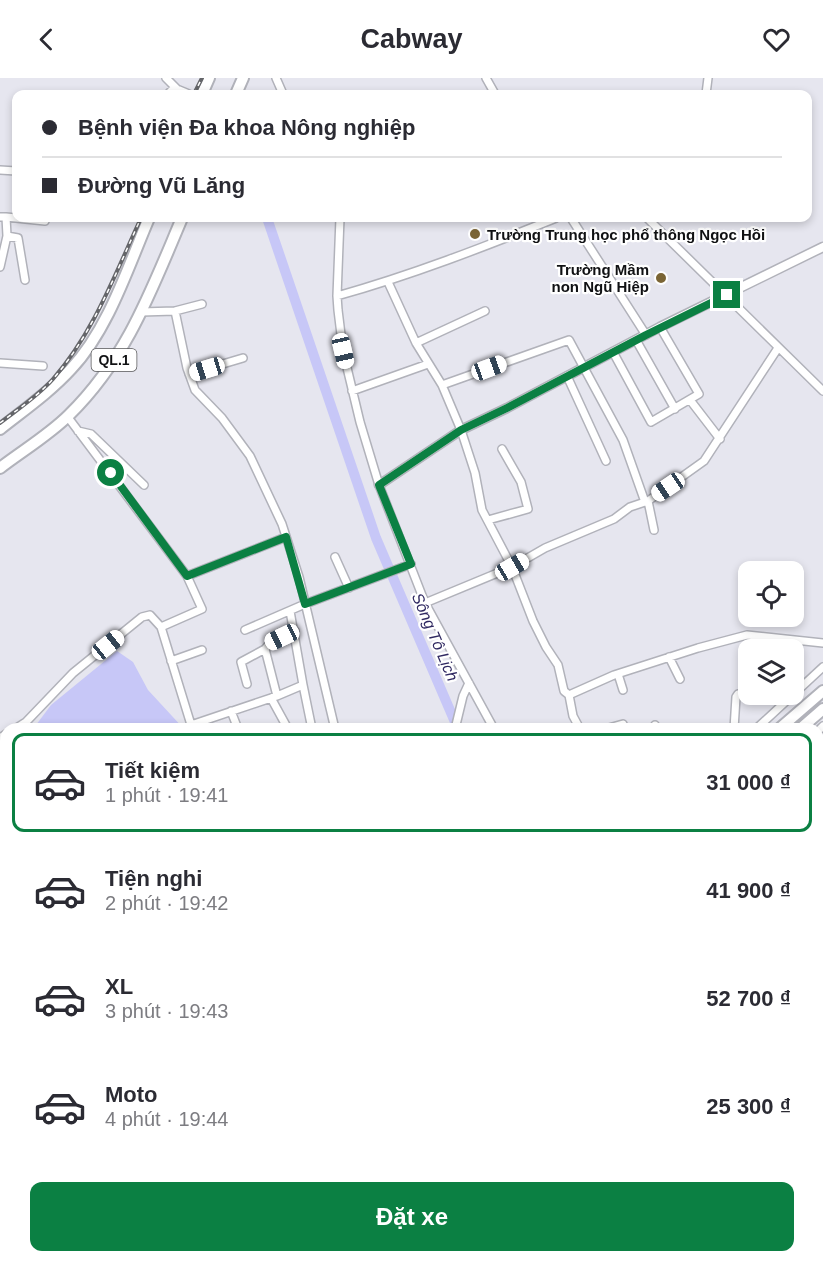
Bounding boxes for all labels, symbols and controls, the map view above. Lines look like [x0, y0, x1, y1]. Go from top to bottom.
icon: back [30, 23, 63, 56]
icon: heart [760, 23, 793, 56]
text: Cabway [360, 24, 463, 54]
text: Bệnh viện Đa khoa Nông nghiệp [78, 115, 415, 140]
text: Đường Vũ Lăng [78, 173, 245, 198]
place label: Trường Trung học phổ thông Ngọc Hồi [487, 226, 765, 243]
marker: Trường Trung học phổ thông Ngọc Hồi [468, 227, 482, 241]
place label: Trường Mầm non Ngũ Hiệp [552, 261, 649, 295]
marker: Trường Mầm non Ngũ Hiệp [654, 271, 668, 285]
route end [713, 281, 740, 308]
car [330, 331, 356, 371]
road number: QL.1 [92, 349, 136, 371]
car [469, 353, 509, 383]
car [187, 355, 227, 383]
route start [97, 459, 124, 486]
car [648, 469, 688, 505]
car [492, 550, 532, 584]
map controls [738, 561, 804, 705]
button: locate [738, 561, 804, 627]
water label: Sông Tô Lịch [409, 590, 461, 684]
car [262, 621, 302, 653]
car [88, 627, 128, 663]
button: layers [738, 639, 804, 705]
icon: car [33, 756, 87, 810]
text: Tiết kiệm [105, 758, 200, 783]
text: 31 000 ₫ [706, 770, 791, 795]
text: 1 phút · 19:41 [105, 784, 228, 806]
icon: car [33, 864, 87, 918]
text: Tiện nghi [105, 866, 202, 891]
text: 41 900 ₫ [706, 878, 791, 903]
text: 2 phút · 19:42 [105, 892, 228, 914]
icon: car [33, 972, 87, 1026]
text: XL [105, 974, 133, 999]
text: 52 700 ₫ [706, 986, 791, 1011]
text: 3 phút · 19:43 [105, 1000, 228, 1022]
icon: car [33, 1080, 87, 1134]
text: Moto [105, 1082, 158, 1107]
text: 25 300 ₫ [706, 1094, 791, 1119]
text: 4 phút · 19:44 [105, 1108, 228, 1130]
button: Đặt xe [30, 1182, 794, 1251]

